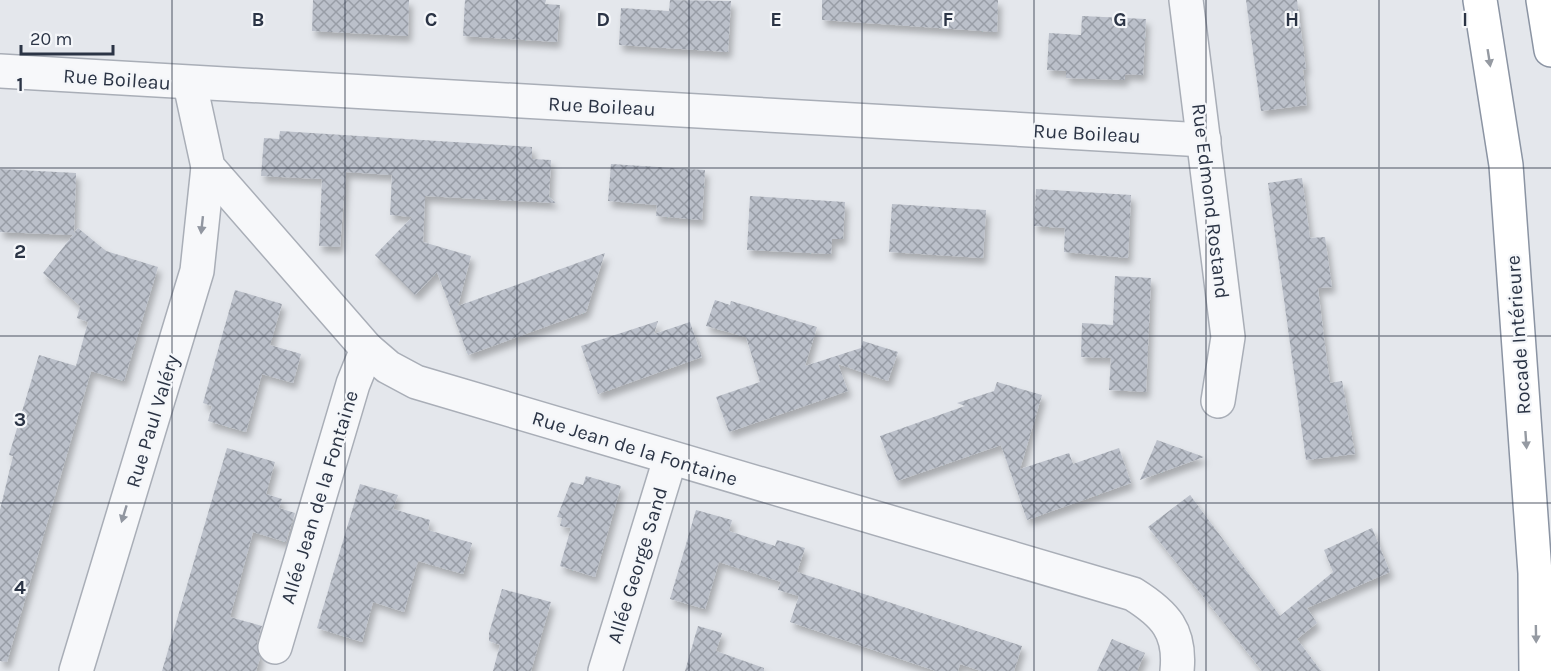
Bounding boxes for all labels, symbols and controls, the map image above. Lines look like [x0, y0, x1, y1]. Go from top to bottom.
text: B [252, 8, 264, 31]
text: C [425, 8, 437, 31]
text: D [596, 8, 610, 31]
text: E [770, 8, 782, 31]
text: F [943, 8, 954, 31]
text: G [1113, 8, 1127, 31]
text: H [1285, 8, 1299, 31]
text: I [1462, 8, 1468, 31]
scale bar [21, 18, 112, 56]
text: 20 m [30, 28, 72, 50]
one-way arrow [1485, 48, 1494, 67]
street label: Rue Boileau [62, 64, 171, 95]
text: 1 [16, 73, 24, 96]
street label: Rue Boileau [548, 92, 656, 121]
street label: Rue Edmond Rostand [1187, 102, 1234, 300]
street label: Rue Boileau [1033, 119, 1141, 148]
one-way arrow [197, 216, 207, 235]
text: 2 [14, 240, 26, 263]
street label: Rocade Intérieure [1501, 254, 1536, 416]
street label: Rue Paul Valéry [121, 352, 184, 490]
street label: Allée Jean de la Fontaine [276, 388, 363, 607]
street label: Rue Jean de la Fontaine [529, 406, 740, 491]
text: 3 [14, 408, 26, 431]
one-way arrow [1521, 430, 1530, 449]
street label: Allée George Sand [603, 484, 672, 646]
one-way arrow [119, 505, 128, 523]
text: 4 [14, 576, 26, 599]
one-way arrow [1531, 625, 1541, 644]

